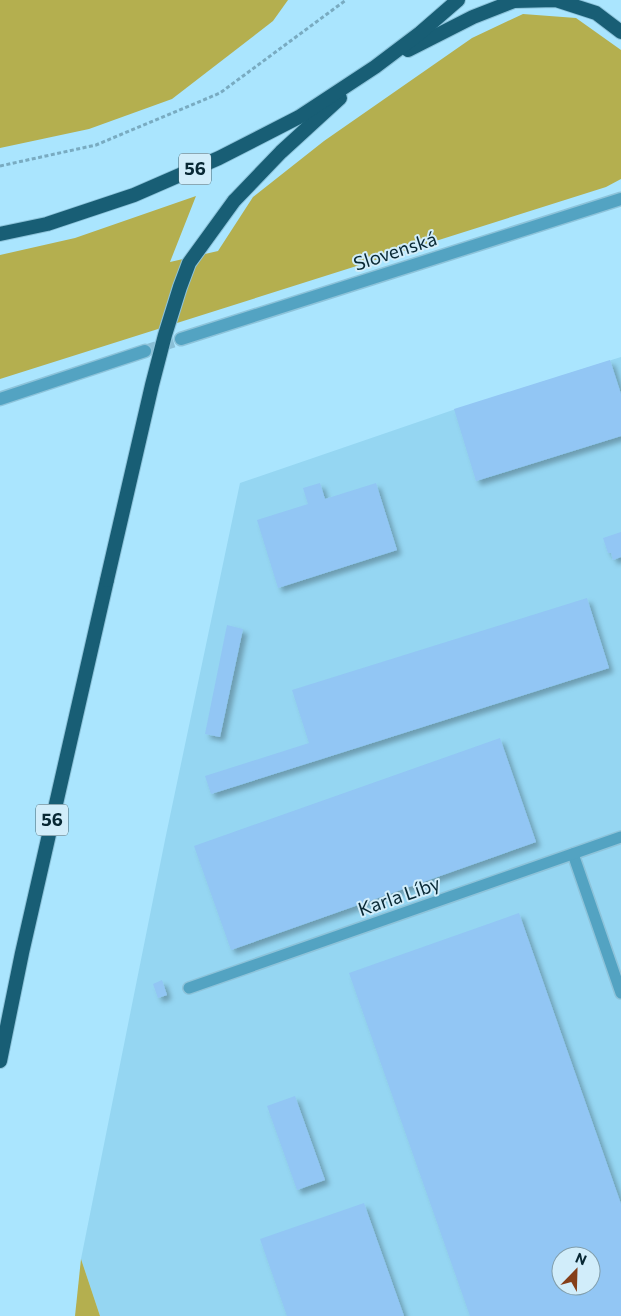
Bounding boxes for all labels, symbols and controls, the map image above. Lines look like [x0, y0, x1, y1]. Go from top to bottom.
road number: 56 [179, 153, 211, 184]
street label: Slovenská [350, 226, 439, 275]
road number: 56 [36, 804, 68, 836]
street label: Karla Líby [355, 871, 443, 920]
north arrow [551, 1246, 601, 1296]
text: N [573, 1249, 589, 1268]

